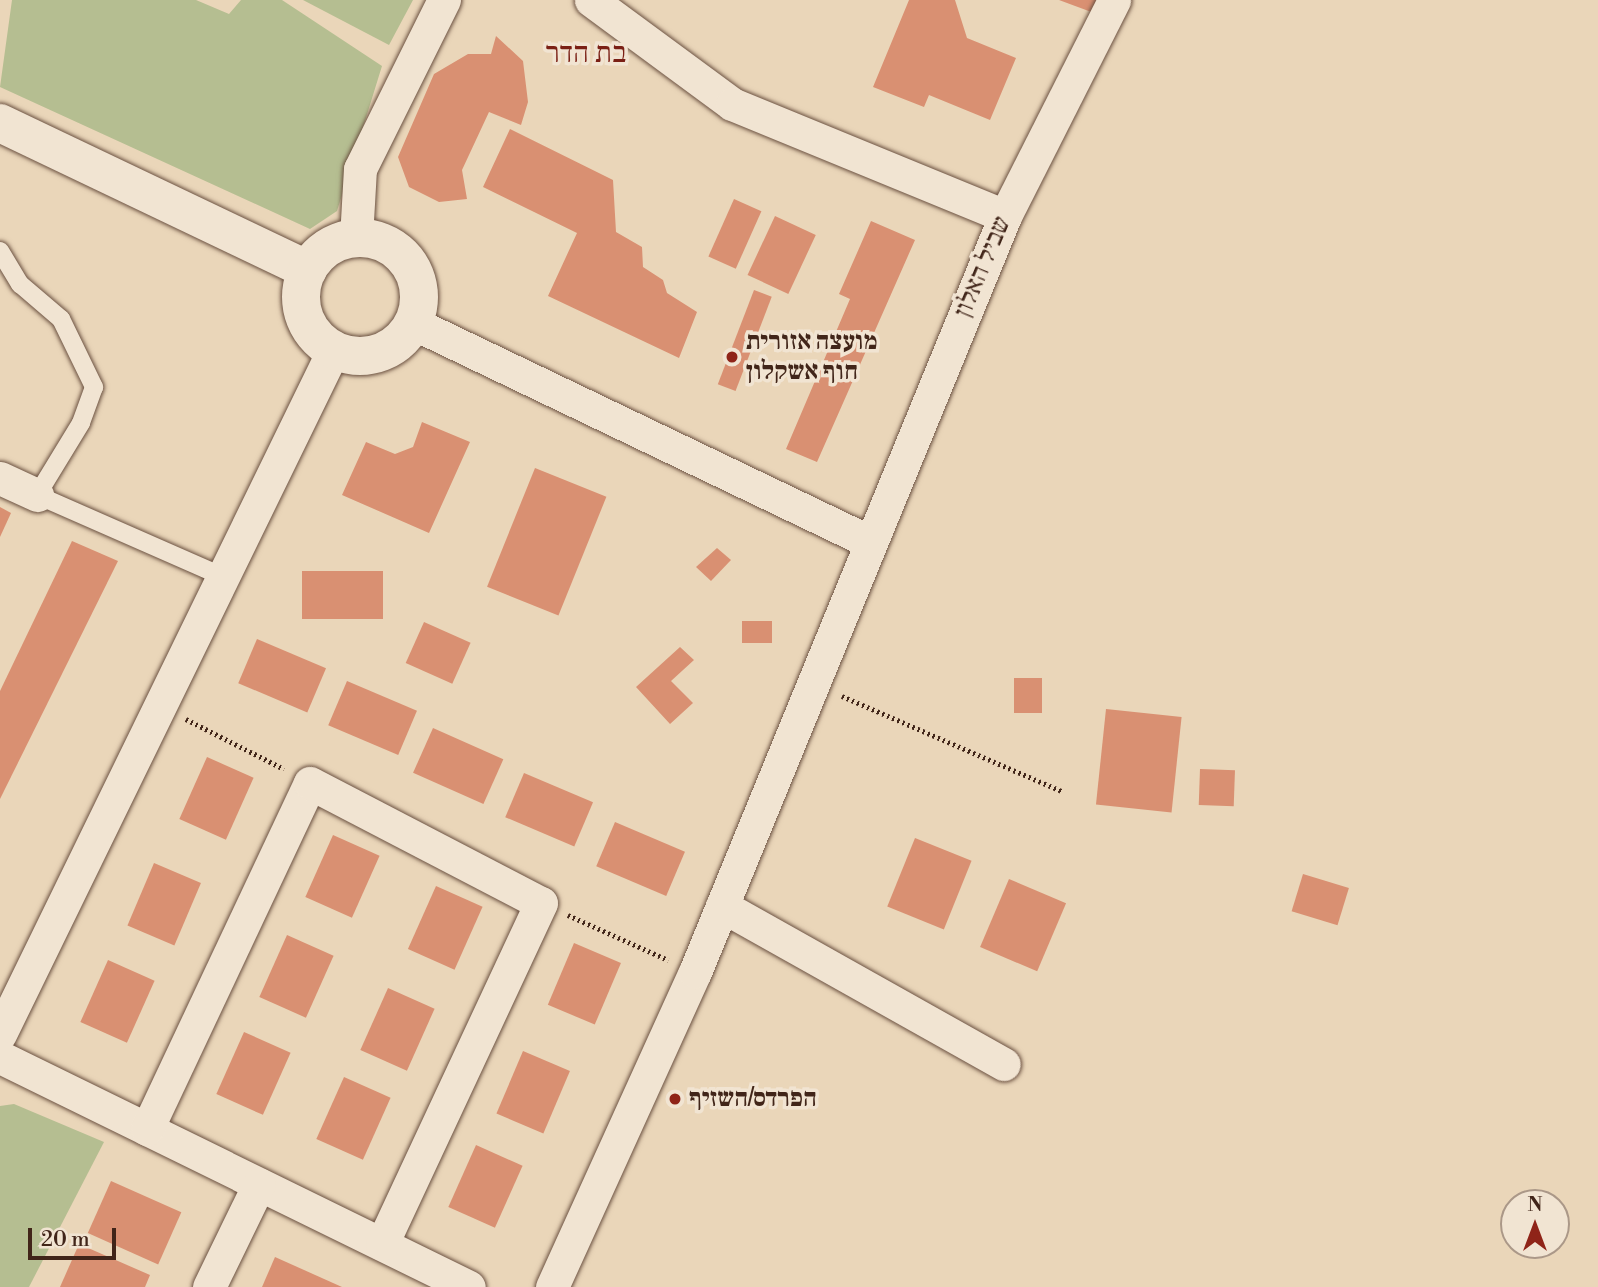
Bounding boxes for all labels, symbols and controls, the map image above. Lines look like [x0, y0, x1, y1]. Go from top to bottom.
district label: בת הדר [545, 35, 627, 71]
street label: שביל האלון [948, 212, 1018, 322]
place label: מועצה אזורית חוף אשקלון [746, 326, 877, 388]
marker: מועצה אזורית חוף אשקלון [724, 349, 740, 365]
place label: הפרדס/השזיף [689, 1083, 817, 1115]
marker: הפרדס/השזיף [667, 1091, 683, 1107]
north arrow [1500, 1189, 1570, 1259]
text: N [1527, 1193, 1543, 1217]
scale bar [32, 1214, 119, 1258]
text: 20 m [41, 1227, 90, 1253]

